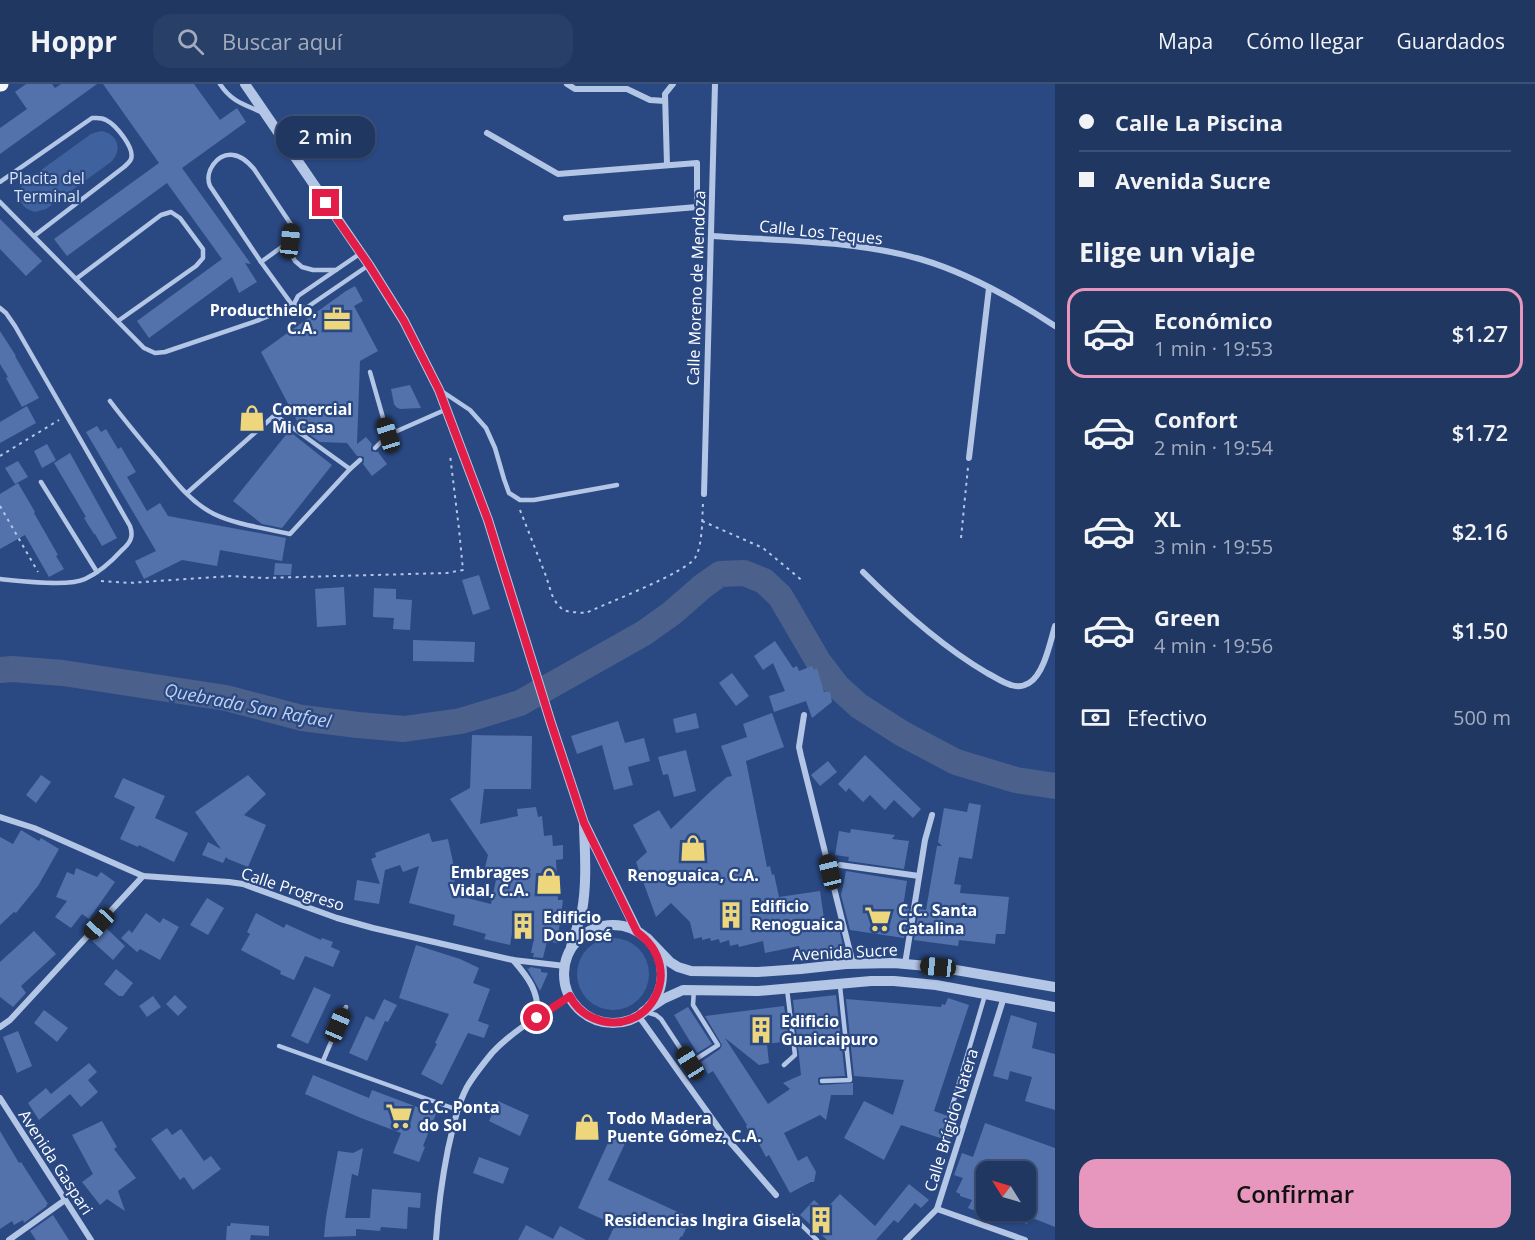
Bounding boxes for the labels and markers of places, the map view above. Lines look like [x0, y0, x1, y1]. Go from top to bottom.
place label: Producthielo, C.A. [210, 299, 317, 339]
office icon: Producthielo, C.A. [322, 304, 352, 334]
place label: Comercial Mi Casa [272, 398, 352, 438]
shop icon: Comercial Mi Casa [237, 403, 267, 433]
shop icon: Renoguaica, C.A. [678, 833, 708, 863]
place label: Embrages Vidal, C.A. [450, 861, 529, 901]
place label: Renoguaica, C.A. [627, 864, 759, 886]
shop icon: Embrages Vidal, C.A. [534, 866, 564, 896]
place label: Edificio Renoguaica [751, 895, 843, 935]
place label: C.C. Santa Catalina [898, 899, 977, 939]
building icon: Edificio Renoguaica [716, 900, 746, 930]
supermarket icon: C.C. Santa Catalina [863, 904, 893, 934]
place label: Edificio Don José [543, 906, 612, 946]
building icon: Edificio Don José [508, 911, 538, 941]
place label: Edificio Guaicaipuro [781, 1010, 878, 1050]
building icon: Edificio Guaicaipuro [746, 1015, 776, 1045]
place label: C.C. Ponta do Sol [419, 1096, 500, 1136]
supermarket icon: C.C. Ponta do Sol [384, 1101, 414, 1131]
place label: Todo Madera Puente Gómez, C.A. [607, 1107, 762, 1147]
shop icon: Todo Madera Puente Gómez, C.A. [572, 1112, 602, 1142]
building icon: Residencias Ingira Gisela [806, 1205, 836, 1235]
place label: Residencias Ingira Gisela [604, 1209, 801, 1231]

